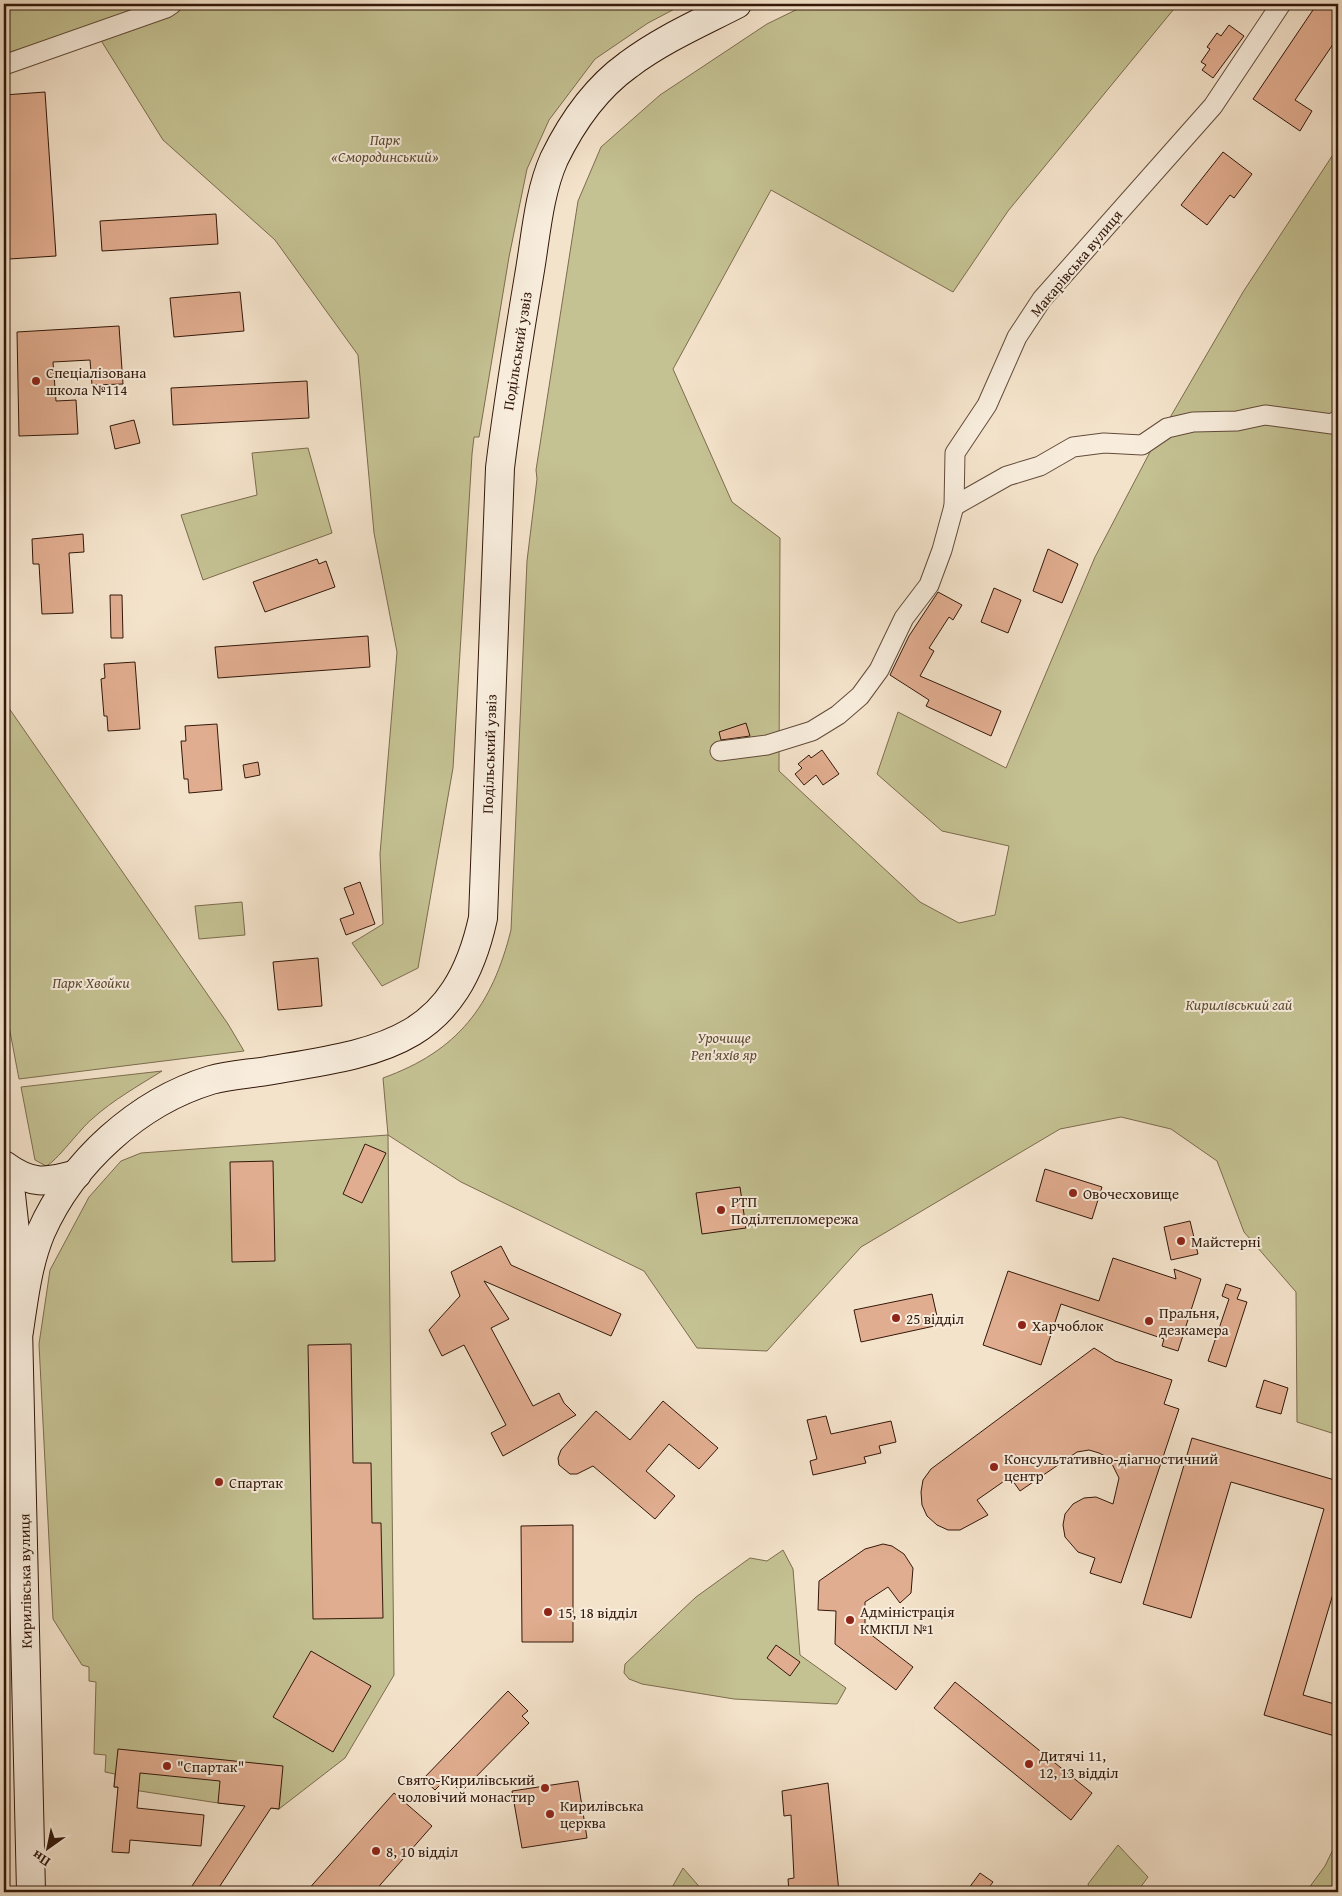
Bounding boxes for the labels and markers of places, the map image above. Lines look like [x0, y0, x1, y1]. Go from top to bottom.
place label: Спеціалізована школа №114 [46, 362, 147, 400]
marker: Спеціалізована школа №114 [30, 375, 42, 387]
place label: Овочесховище [1083, 1183, 1179, 1204]
marker: Овочесховище [1067, 1187, 1079, 1199]
place label: РТП Поділтепломережа [731, 1191, 859, 1229]
marker: РТП Поділтепломережа [715, 1204, 727, 1216]
place label: Майстерні [1191, 1231, 1261, 1252]
marker: Майстерні [1175, 1235, 1187, 1247]
place label: Пральня, дезкамера [1159, 1302, 1230, 1340]
place label: 25 відділ [906, 1308, 964, 1329]
marker: 25 відділ [890, 1312, 902, 1324]
place label: Харчоблок [1032, 1315, 1104, 1336]
marker: Пральня, дезкамера [1143, 1315, 1155, 1327]
marker: Харчоблок [1016, 1319, 1028, 1331]
place label: Консультативно-діагностичний центр [1004, 1448, 1218, 1486]
marker: Консультативно-діагностичний центр [988, 1461, 1000, 1473]
place label: Спартак [229, 1472, 283, 1493]
marker: Спартак [213, 1476, 225, 1488]
place label: Адміністрація КМКПЛ №1 [860, 1601, 955, 1639]
place label: 15, 18 відділ [558, 1602, 637, 1623]
marker: 15, 18 відділ [542, 1606, 554, 1618]
marker: Адміністрація КМКПЛ №1 [844, 1614, 856, 1626]
place label: Дитячі 11, 12, 13 відділ [1038, 1745, 1118, 1783]
place label: "Спартак" [177, 1756, 244, 1777]
marker: Дитячі 11, 12, 13 відділ [1023, 1758, 1035, 1770]
marker: "Спартак" [161, 1760, 173, 1772]
place label: Свято-Кирилівський чоловічий монастир [398, 1769, 535, 1807]
marker: Свято-Кирилівський чоловічий монастир [539, 1782, 551, 1794]
place label: Кирилівська церква [560, 1795, 645, 1833]
marker: Кирилівська церква [544, 1808, 556, 1820]
place label: 8, 10 відділ [386, 1841, 458, 1862]
marker: 8, 10 відділ [370, 1845, 382, 1857]

